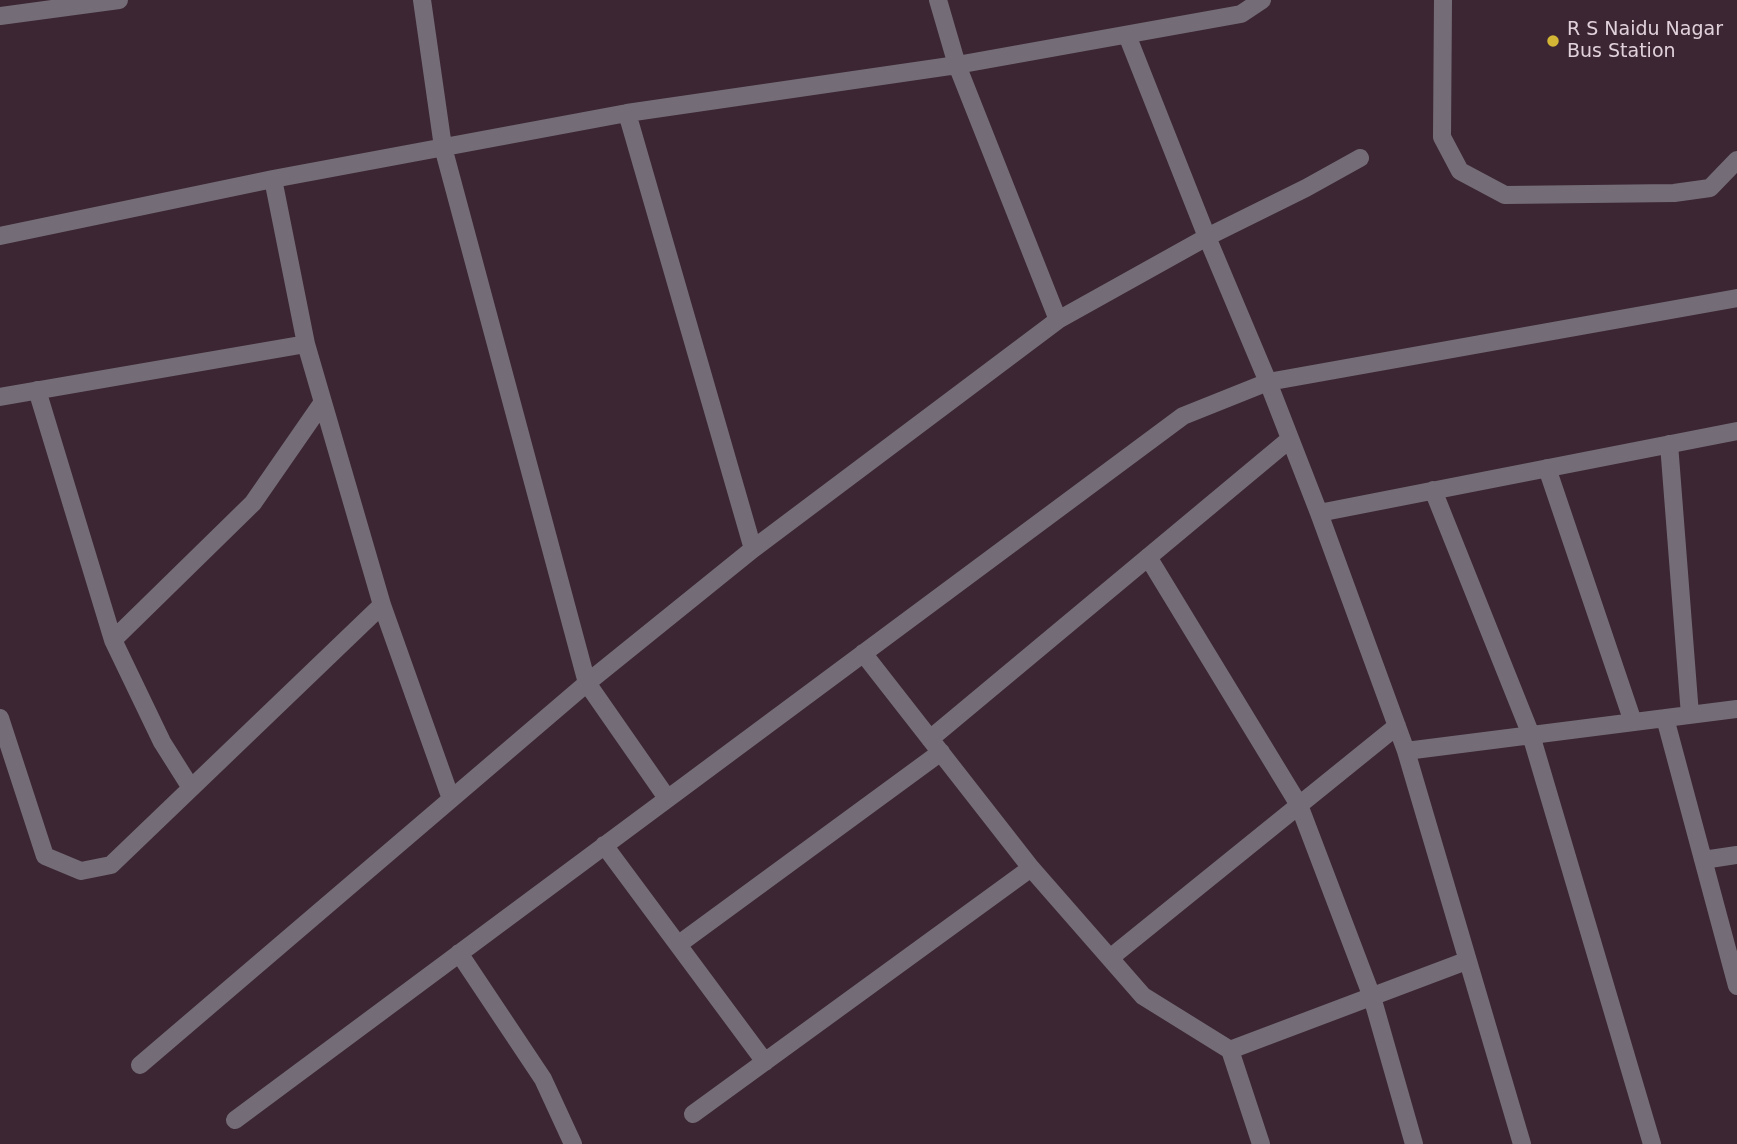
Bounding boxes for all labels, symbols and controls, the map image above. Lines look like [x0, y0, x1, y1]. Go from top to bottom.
place label: R S Naidu Nagar Bus Station [1567, 19, 1723, 63]
marker: R S Naidu Nagar Bus Station [1545, 33, 1561, 49]

